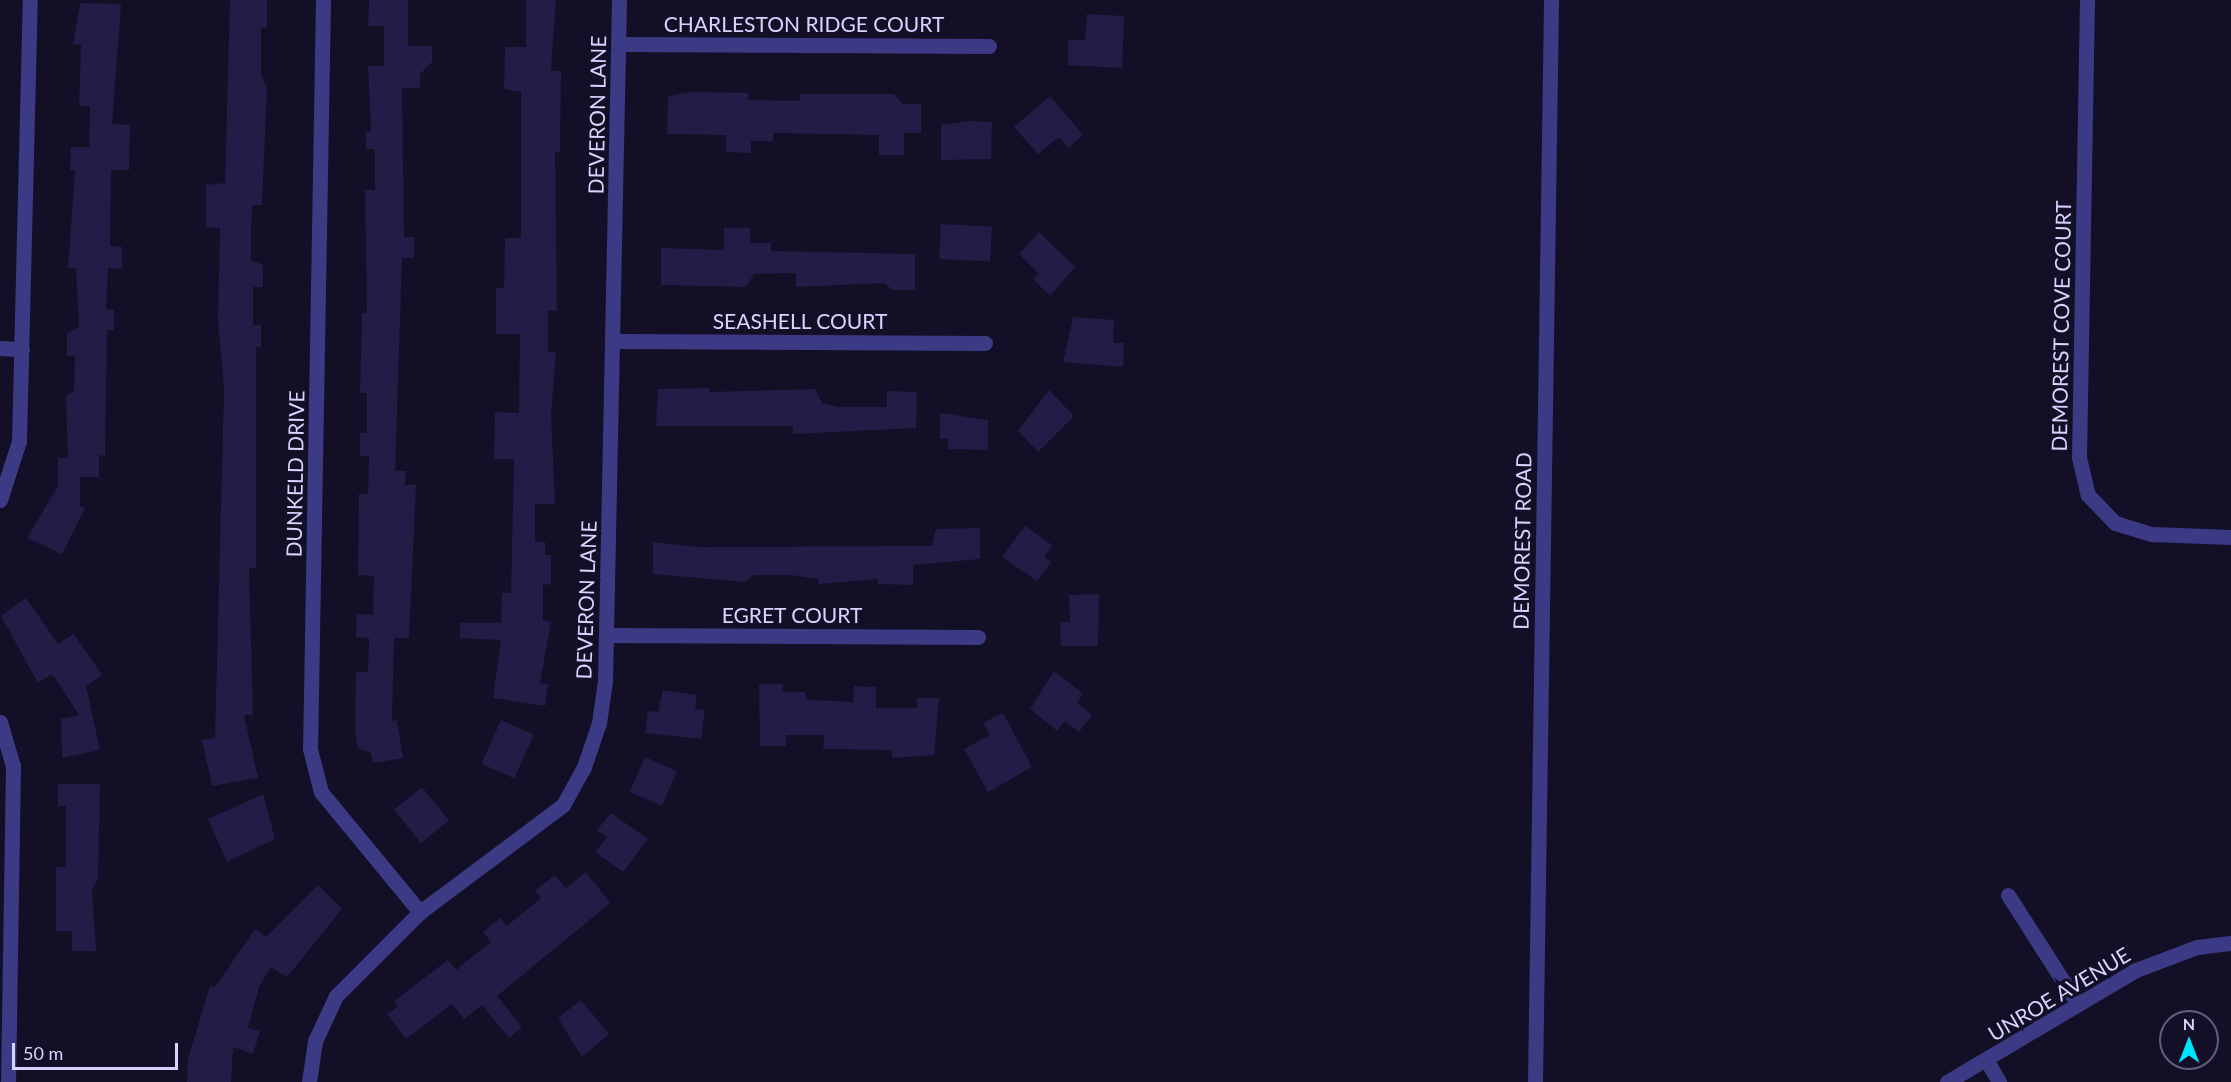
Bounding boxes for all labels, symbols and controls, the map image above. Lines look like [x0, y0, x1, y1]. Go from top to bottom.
street label: CHARLESTON RIDGE COURT [664, 11, 944, 37]
street label: DEVERON LANE [583, 35, 611, 195]
street label: DEMOREST COVE COURT [2046, 200, 2076, 452]
street label: SEASHELL COURT [712, 308, 888, 334]
street label: DUNKELD DRIVE [281, 390, 309, 558]
street label: DEMOREST ROAD [1508, 452, 1536, 630]
street label: DEVERON LANE [571, 520, 601, 680]
street label: EGRET COURT [721, 602, 863, 628]
street label: UNROE AVENUE [1983, 942, 2135, 1046]
north arrow [2159, 1010, 2219, 1070]
text: N [2183, 1014, 2195, 1033]
scale bar [15, 1031, 182, 1069]
text: 50 m [23, 1042, 63, 1064]

